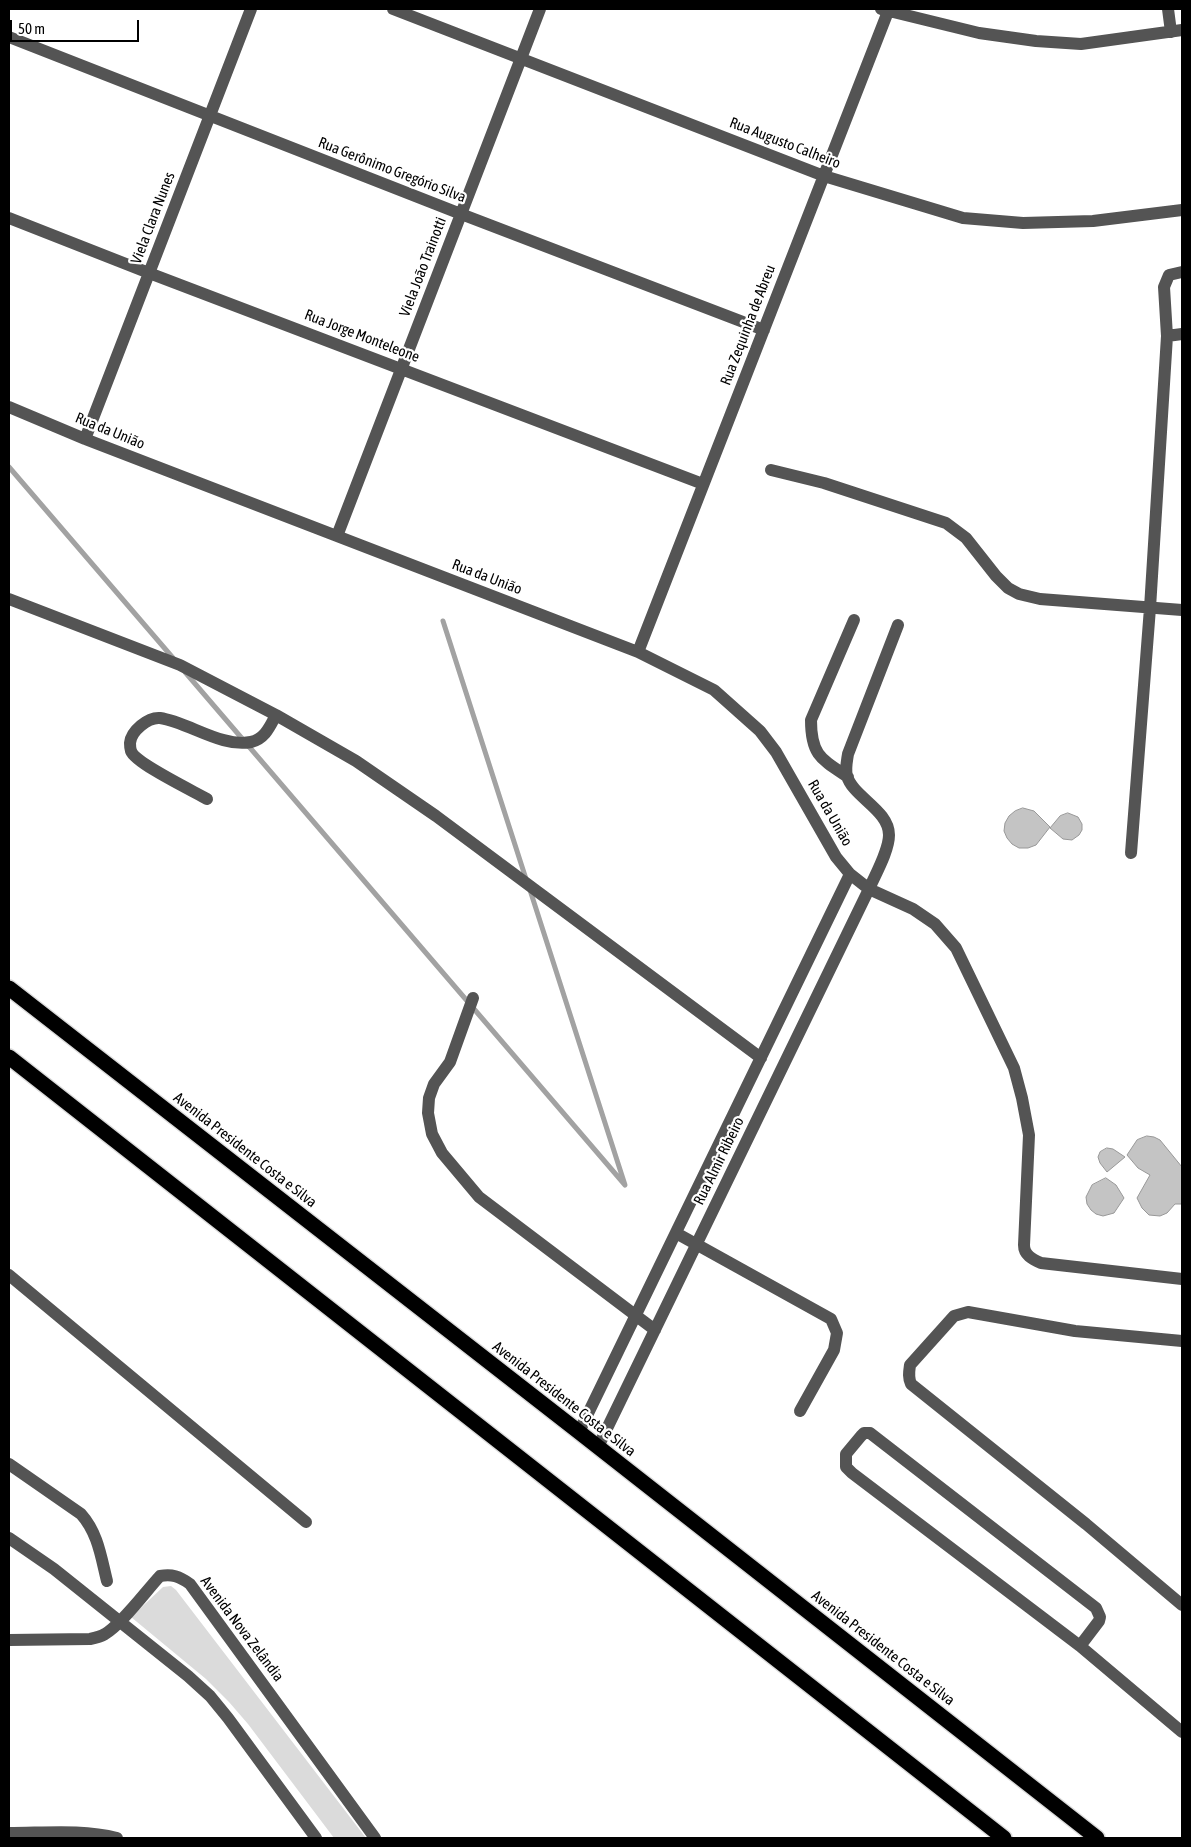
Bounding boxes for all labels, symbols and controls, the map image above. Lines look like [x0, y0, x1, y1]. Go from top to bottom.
scale bar [12, 10, 141, 42]
text: 50 m [18, 20, 45, 37]
street label: Rua Augusto Calheiro [727, 114, 843, 172]
street label: Rua Gerônimo Gregório Silva [316, 134, 468, 206]
street label: Viela Clara Nunes [127, 170, 179, 266]
street label: Viela João Trainotti [396, 215, 450, 319]
street label: Rua Zequinha de Abreu [717, 262, 779, 388]
street label: Rua Jorge Monteleone [302, 306, 422, 366]
street label: Rua da União [73, 409, 147, 453]
street label: Rua da União [449, 555, 525, 599]
street label: Rua da União [804, 777, 856, 849]
street label: Avenida Presidente Costa e Silva [170, 1089, 320, 1211]
street label: Rua Almir Ribeiro [690, 1114, 748, 1208]
street label: Avenida Presidente Costa e Silva [489, 1338, 639, 1460]
street label: Avenida Nova Zelândia [197, 1573, 287, 1685]
street label: Avenida Presidente Costa e Silva [808, 1587, 958, 1709]

